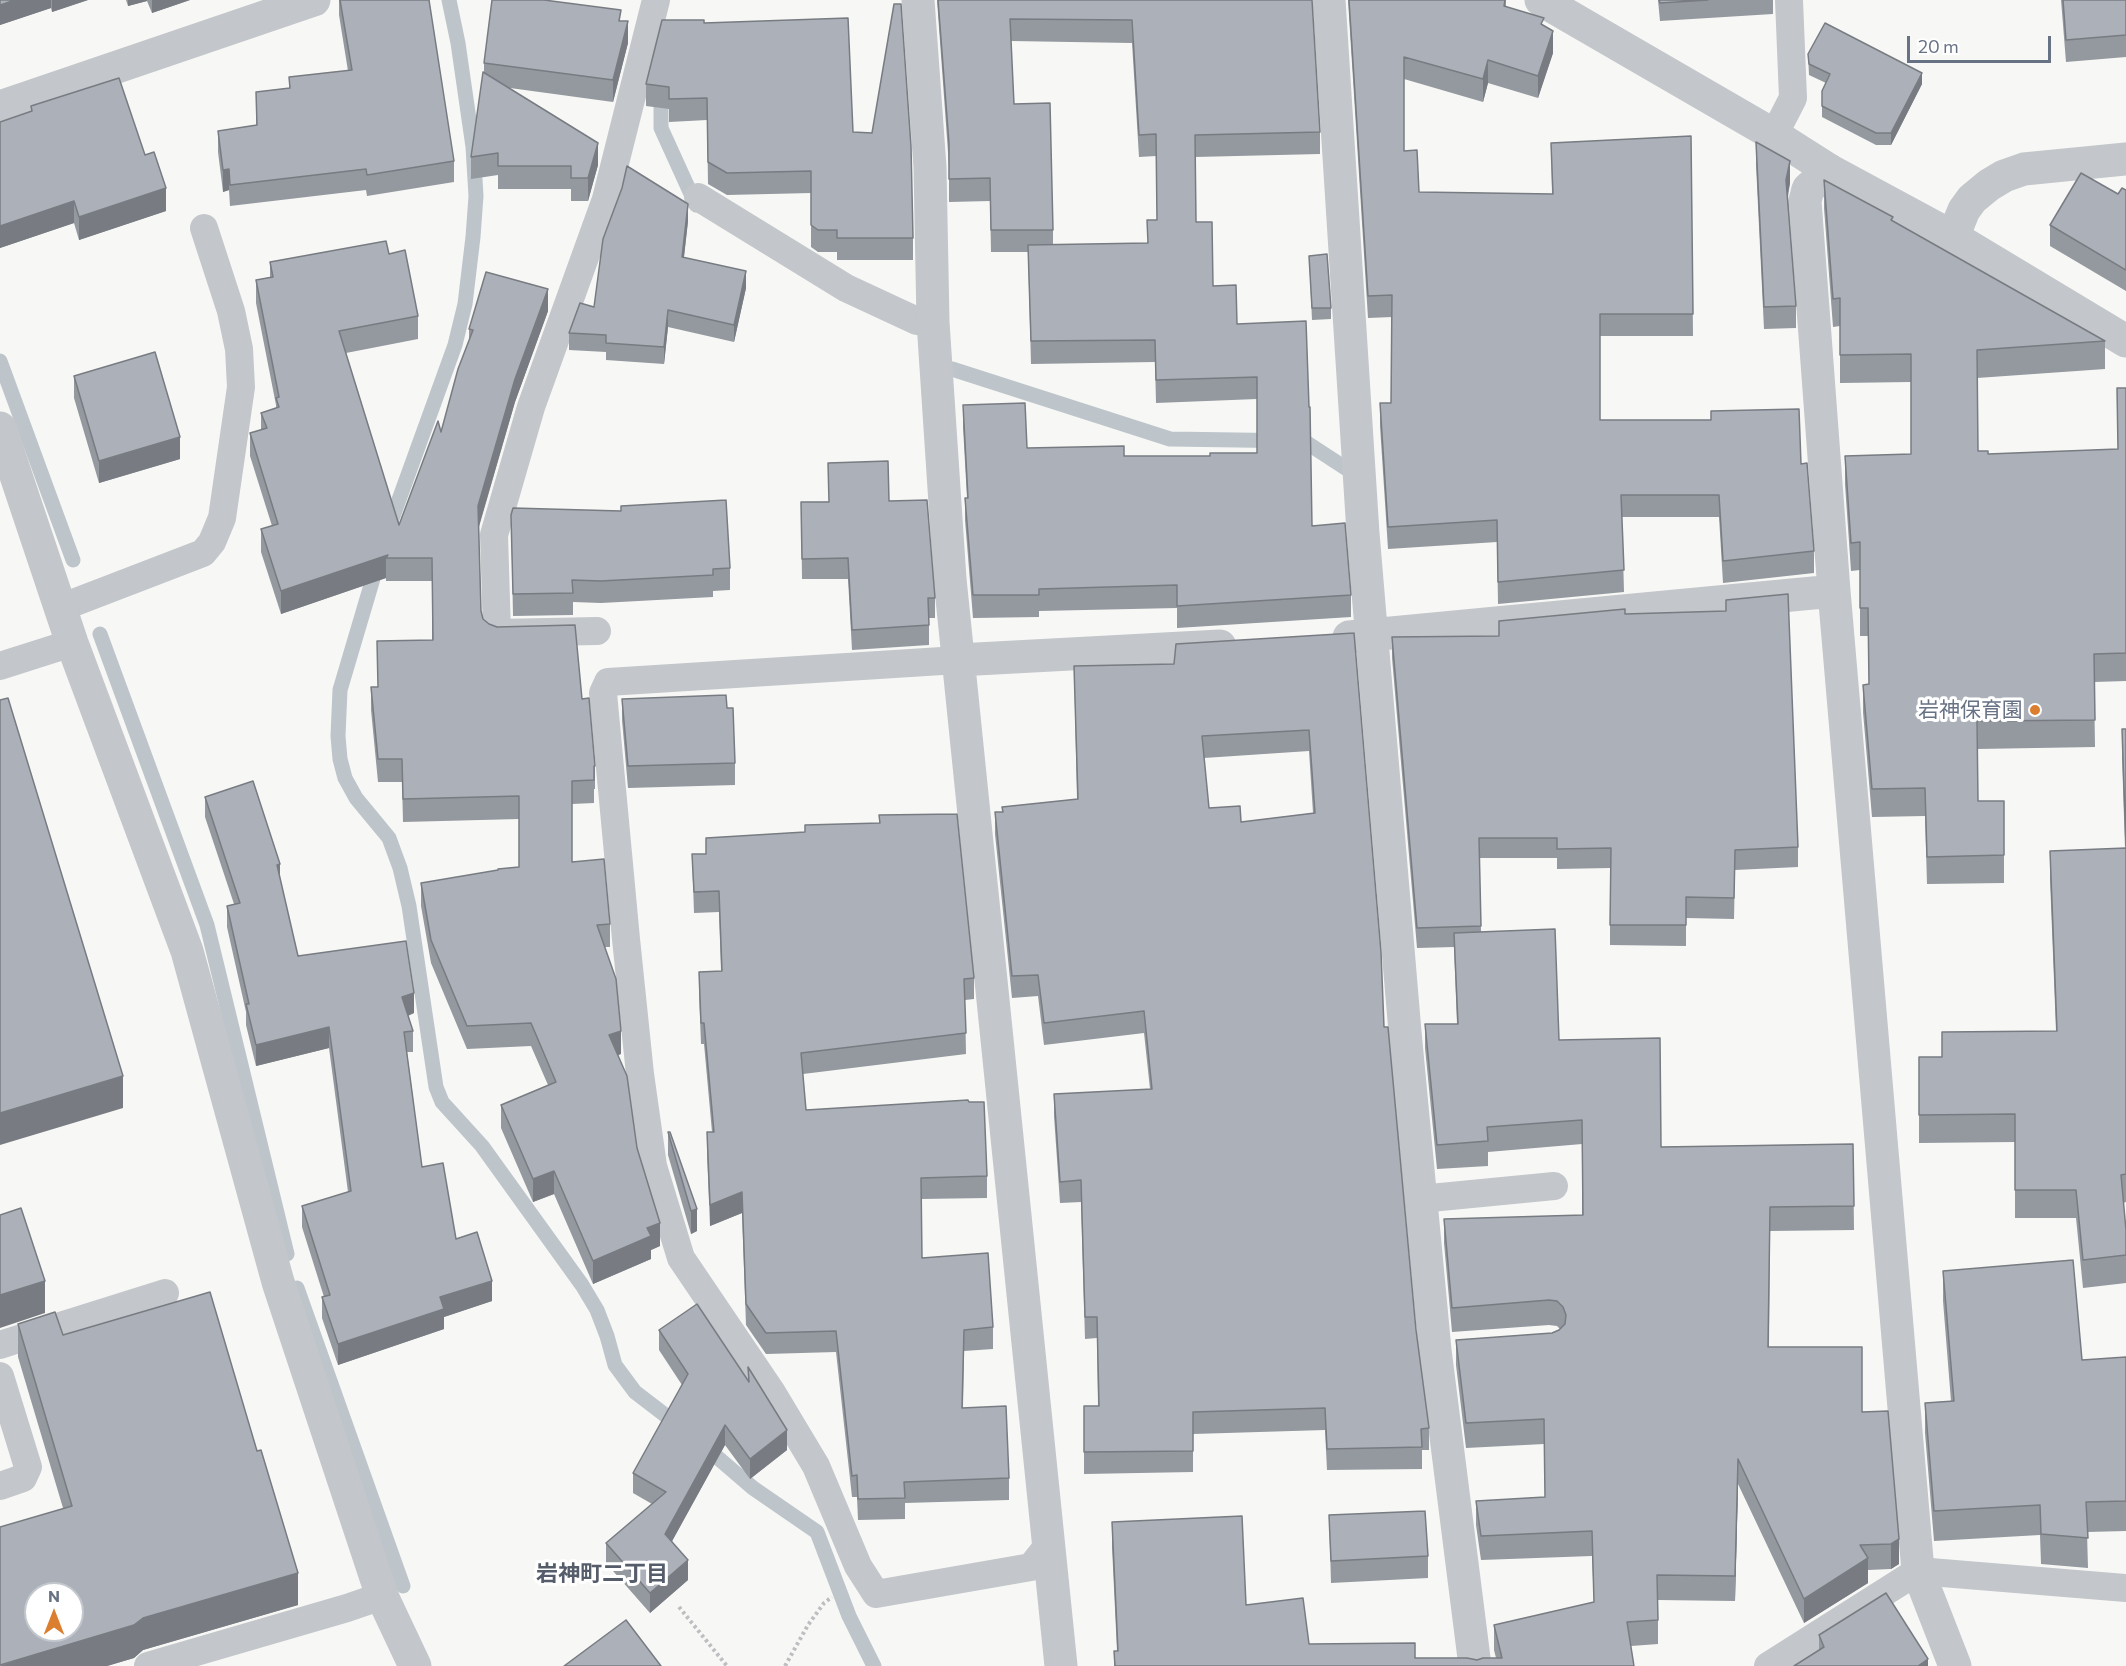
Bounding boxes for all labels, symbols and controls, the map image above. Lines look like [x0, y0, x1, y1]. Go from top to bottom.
scale bar [1910, 24, 2054, 62]
text: 20 m [1918, 35, 1959, 57]
place label: 岩神保育園 [1918, 697, 2023, 723]
marker: 岩神保育園 [2028, 703, 2042, 717]
district label: 岩神町二丁目 [536, 1561, 668, 1587]
north arrow [24, 1582, 84, 1642]
text: N [48, 1586, 60, 1605]

